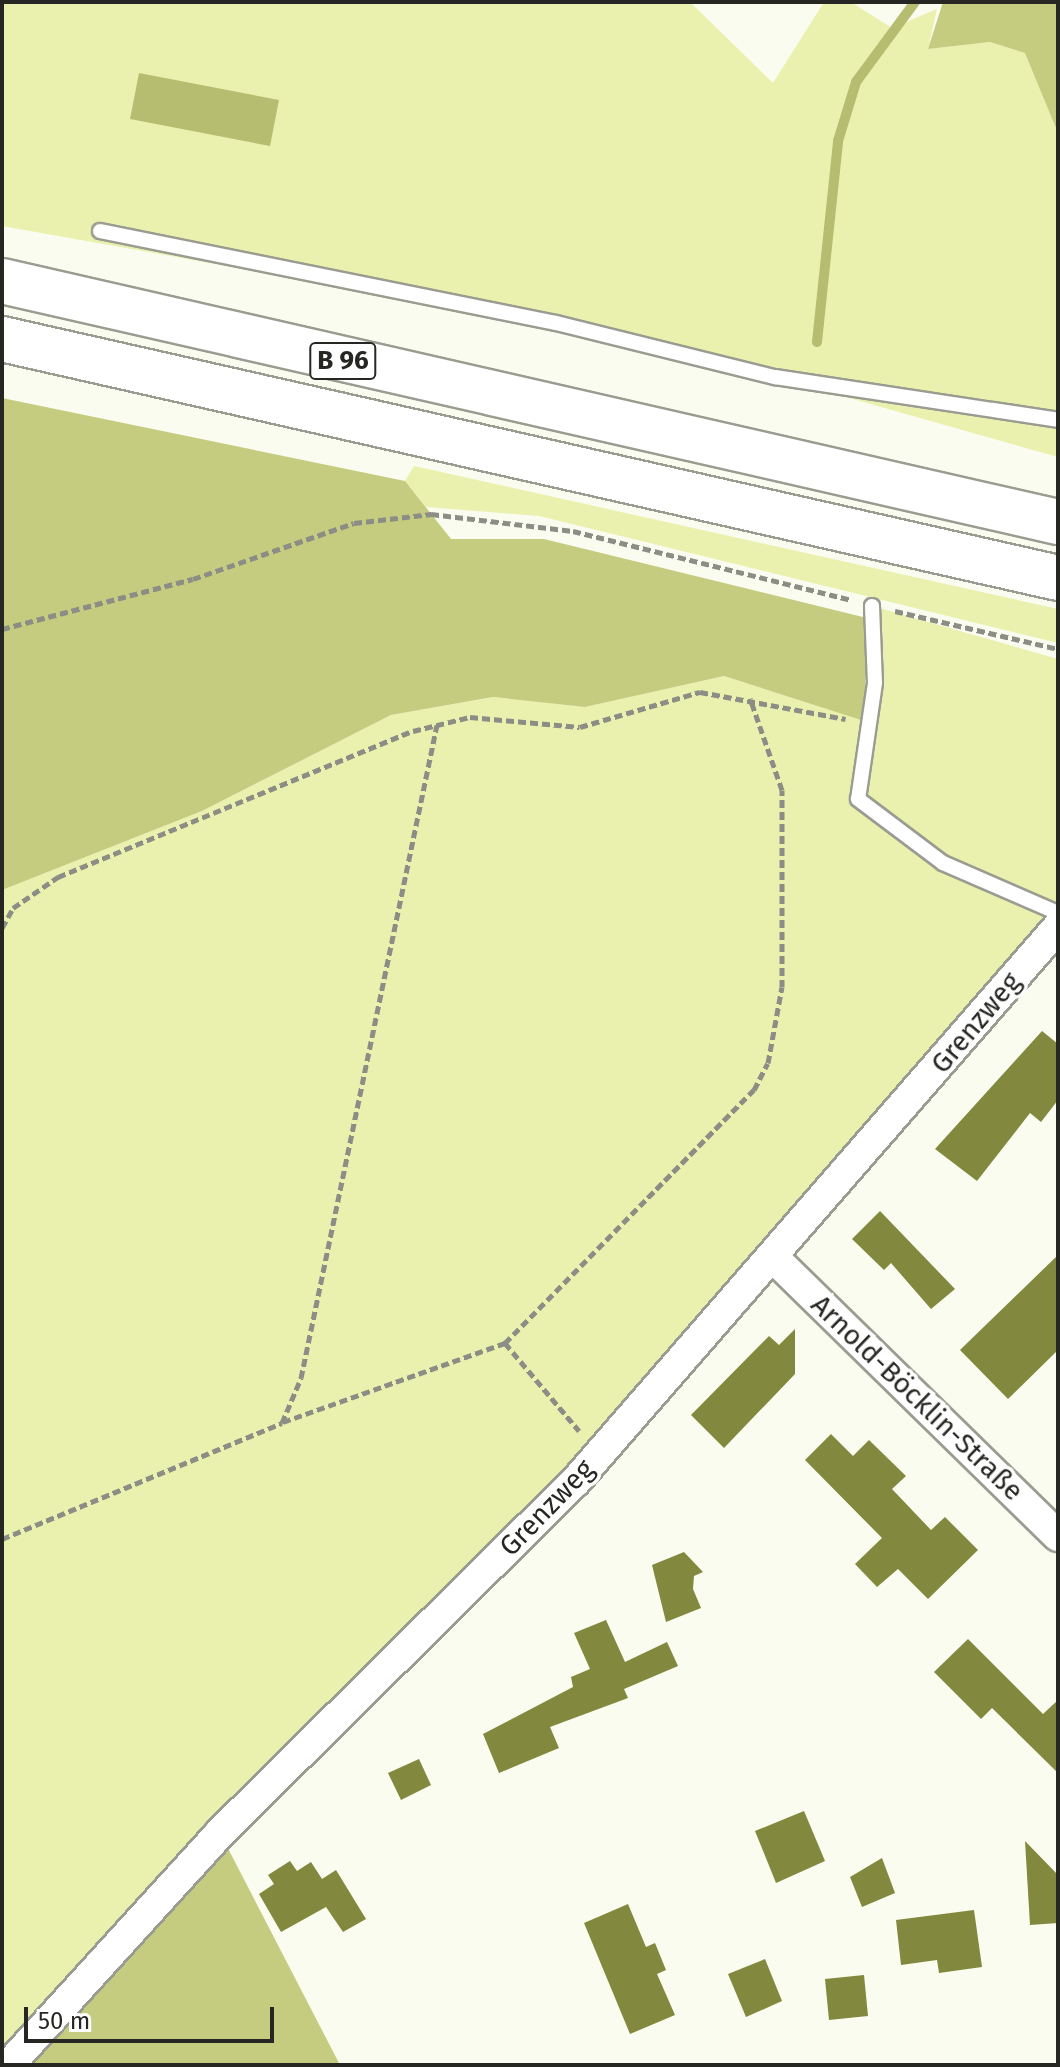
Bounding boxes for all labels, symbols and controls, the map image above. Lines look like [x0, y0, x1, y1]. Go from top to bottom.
road number: B 96 [309, 339, 377, 383]
street label: Grenzweg [924, 966, 1028, 1080]
street label: Arnold-Böcklin-Straße [804, 1288, 1030, 1508]
street label: Grenzweg [493, 1453, 601, 1563]
scale bar [28, 1991, 278, 2041]
text: 50 m [38, 2007, 90, 2035]

